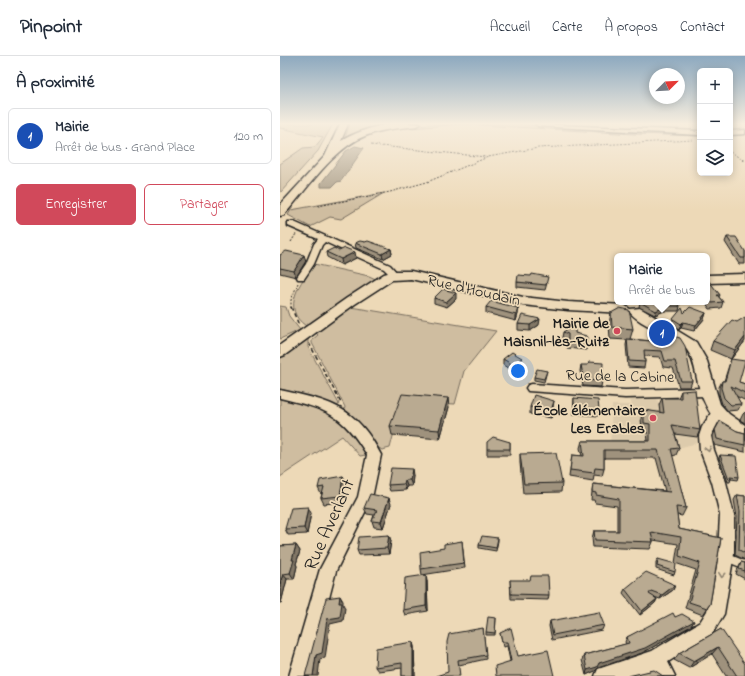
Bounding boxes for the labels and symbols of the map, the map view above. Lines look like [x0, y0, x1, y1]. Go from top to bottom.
north arrow [649, 68, 685, 104]
street label: Rue d'Houdain [425, 269, 523, 313]
place label: Mairie de Maisnil-lès-Ruitz [503, 312, 610, 354]
pin: 1 [649, 318, 675, 348]
marker: Mairie de Maisnil-lès-Ruitz [612, 326, 622, 336]
your location [508, 361, 528, 381]
street label: Rue de la Cabine [566, 364, 675, 390]
place label: École élémentaire Les Erables [533, 399, 646, 441]
marker: École élémentaire Les Erables [648, 413, 658, 423]
one-way arrow [703, 445, 712, 452]
street label: Rue Averlant [298, 474, 363, 575]
one-way arrow [718, 572, 727, 578]

